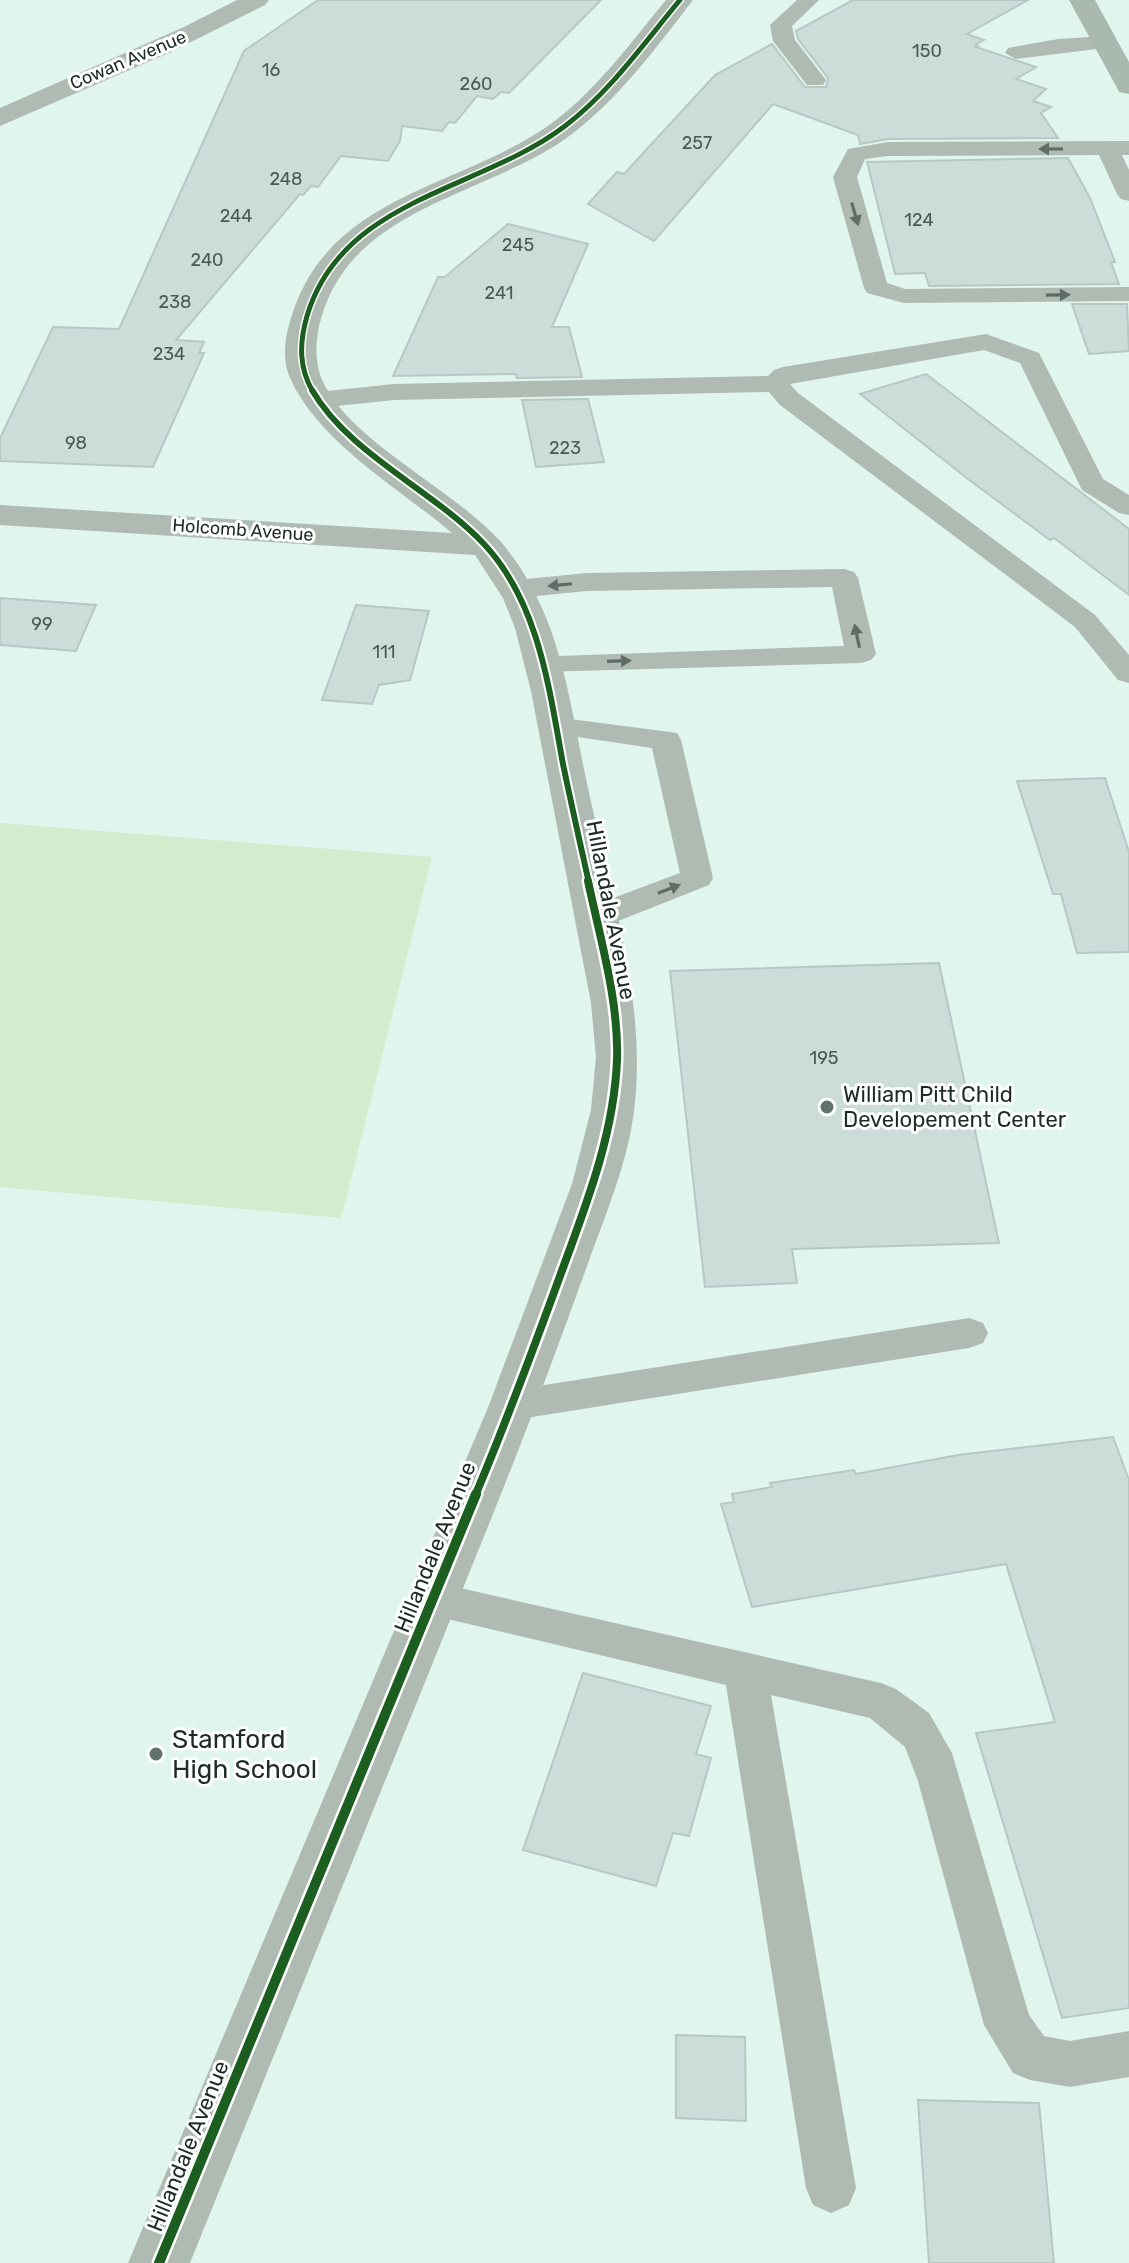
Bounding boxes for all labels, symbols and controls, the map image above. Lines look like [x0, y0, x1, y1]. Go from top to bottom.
street label: Cowan Avenue [67, 26, 189, 94]
house number: 150 [912, 40, 942, 62]
house number: 16 [262, 59, 280, 81]
house number: 260 [460, 73, 492, 95]
house number: 257 [682, 132, 712, 154]
one-way arrow [1038, 143, 1063, 155]
house number: 248 [269, 168, 303, 190]
one-way arrow [849, 203, 862, 227]
house number: 244 [220, 205, 252, 227]
house number: 124 [904, 209, 934, 231]
house number: 245 [502, 234, 534, 256]
house number: 240 [191, 249, 224, 271]
house number: 241 [485, 282, 513, 304]
one-way arrow [1046, 289, 1071, 301]
house number: 238 [159, 291, 191, 313]
house number: 234 [153, 343, 185, 365]
house number: 98 [65, 432, 87, 454]
house number: 223 [549, 437, 581, 459]
street label: Holcomb Avenue [172, 514, 314, 546]
one-way arrow [547, 578, 572, 591]
house number: 99 [31, 613, 53, 635]
one-way arrow [850, 623, 863, 648]
house number: 111 [372, 641, 396, 663]
one-way arrow [607, 654, 632, 667]
street label: Hillandale Avenue [580, 818, 642, 1002]
one-way arrow [657, 882, 681, 895]
house number: 195 [809, 1047, 839, 1069]
place label: William Pitt Child Developement Center [843, 1081, 1067, 1133]
marker: William Pitt Child Developement Center [818, 1098, 836, 1116]
street label: Hillandale Avenue [388, 1458, 482, 1636]
place label: Stamford High School [172, 1724, 317, 1785]
marker: Stamford High School [147, 1745, 165, 1763]
street label: Hillandale Avenue [141, 2057, 235, 2235]

